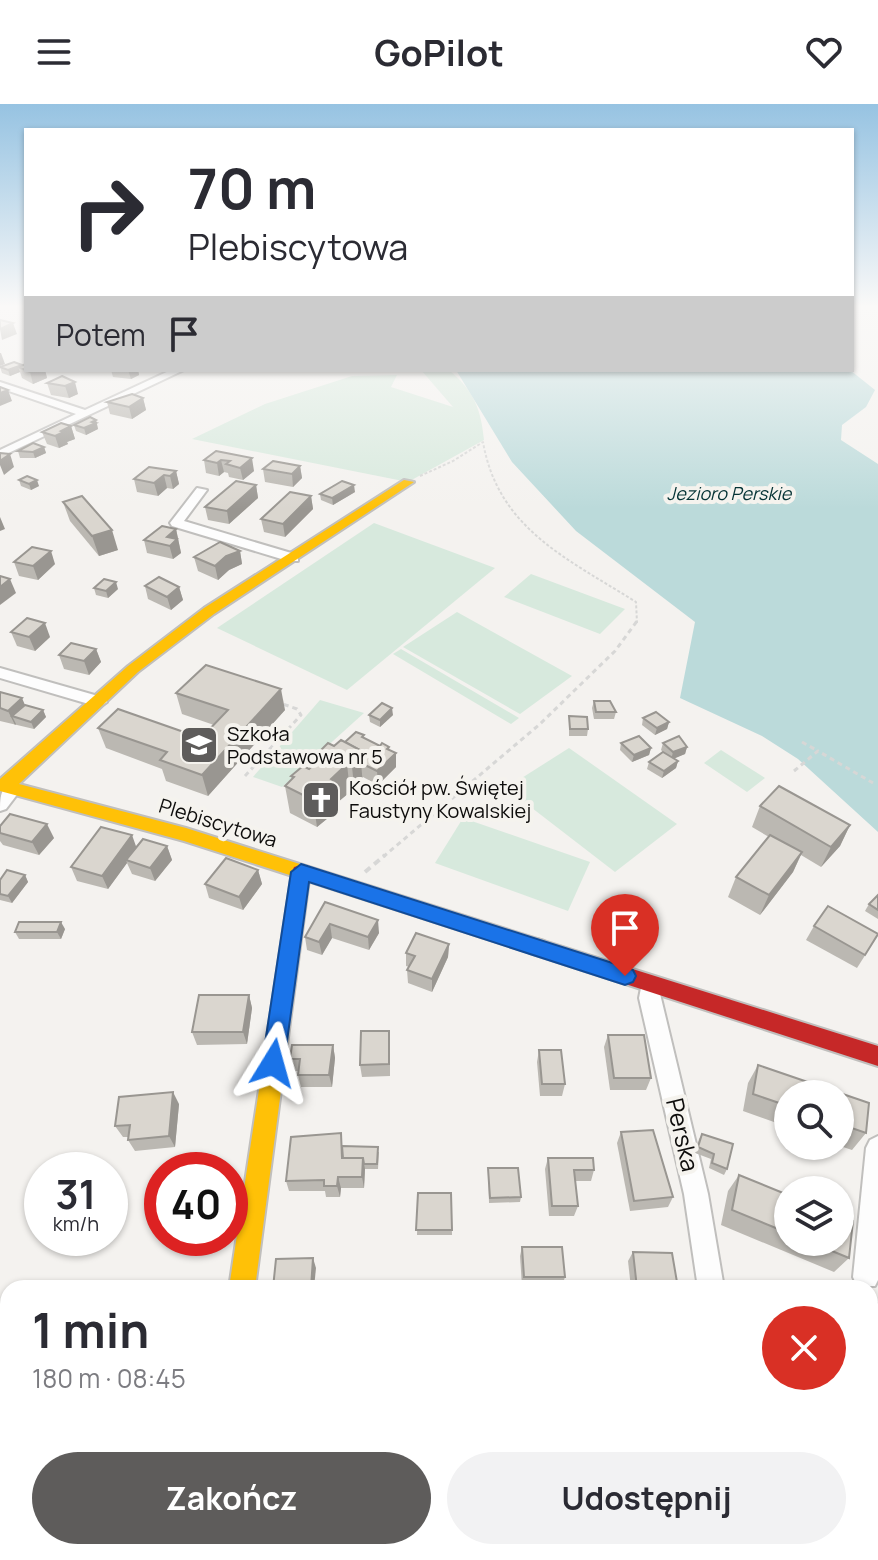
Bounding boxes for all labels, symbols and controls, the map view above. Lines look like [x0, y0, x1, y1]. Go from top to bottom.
text: GoPilot [374, 28, 504, 77]
icon: menu [32, 30, 76, 74]
icon: heart [802, 30, 846, 74]
text: 70 m [188, 149, 316, 226]
icon: right [56, 160, 160, 264]
text: Plebiscytowa [188, 222, 408, 271]
icon: arrive [162, 312, 206, 356]
text: Potem [56, 314, 146, 355]
water label: Jezioro Perskie [667, 481, 793, 505]
place label: Szkoła Podstawowa nr 5 [227, 720, 383, 770]
school or university icon: Szkoła Podstawowa nr 5 [178, 724, 220, 766]
place label: Kościół pw. Świętej Faustyny Kowalskiej [349, 774, 531, 824]
church icon: Kościół pw. Świętej Faustyny Kowalskiej [300, 779, 342, 821]
street label: Plebiscytowa [156, 792, 281, 853]
pin [591, 894, 659, 976]
icon: arrive [603, 906, 647, 950]
position arrow [231, 1021, 315, 1105]
map controls [774, 1080, 854, 1256]
button: search [774, 1080, 854, 1160]
street label: Perska [659, 1095, 708, 1175]
speed limit sign: 40 [144, 1152, 248, 1256]
text: 31 [56, 1166, 96, 1221]
button: layers [774, 1176, 854, 1256]
text: km/h [53, 1210, 99, 1237]
text: 1 min [32, 1297, 149, 1362]
button: close [762, 1306, 846, 1390]
text: 180 m · 08:45 [32, 1360, 186, 1396]
button: Zakończ [32, 1452, 431, 1544]
button: Udostępnij [447, 1452, 846, 1544]

